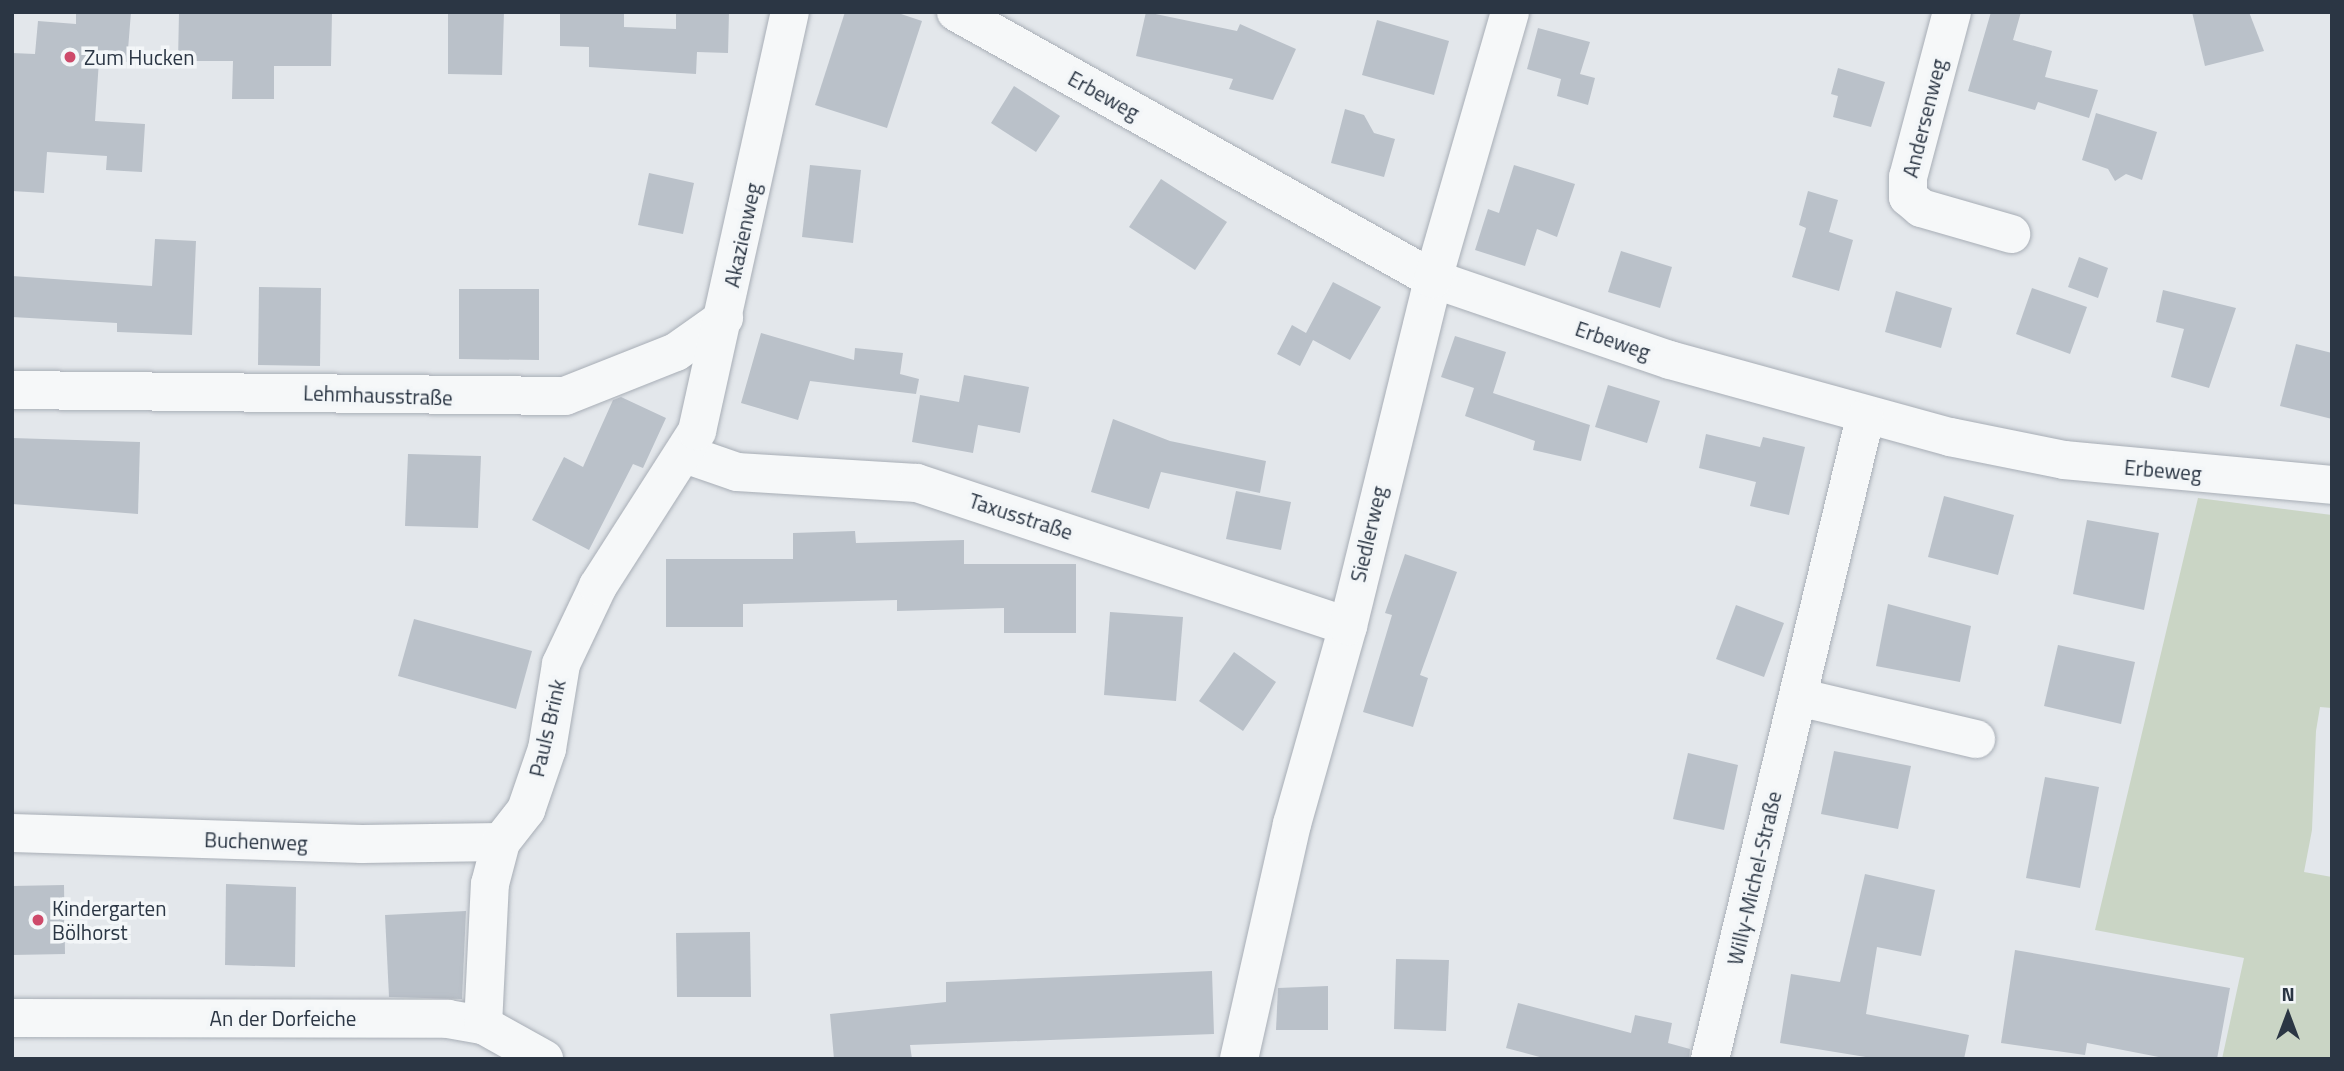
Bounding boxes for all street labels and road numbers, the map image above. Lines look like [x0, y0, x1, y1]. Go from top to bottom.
street label: Andersenweg [1897, 56, 1951, 180]
street label: Erbeweg [1064, 65, 1144, 125]
street label: Akazienweg [719, 180, 765, 290]
street label: Erbeweg [1572, 315, 1654, 365]
street label: Lehmhausstraße [303, 380, 453, 410]
street label: Erbeweg [2123, 454, 2203, 486]
street label: Siedlerweg [1345, 484, 1391, 584]
street label: Taxusstraße [966, 487, 1076, 545]
street label: Pauls Brink [524, 677, 570, 779]
street label: Willy-Michel-Straße [1722, 789, 1786, 967]
street label: Buchenweg [204, 827, 308, 855]
street label: An der Dorfeiche [210, 1005, 356, 1031]

